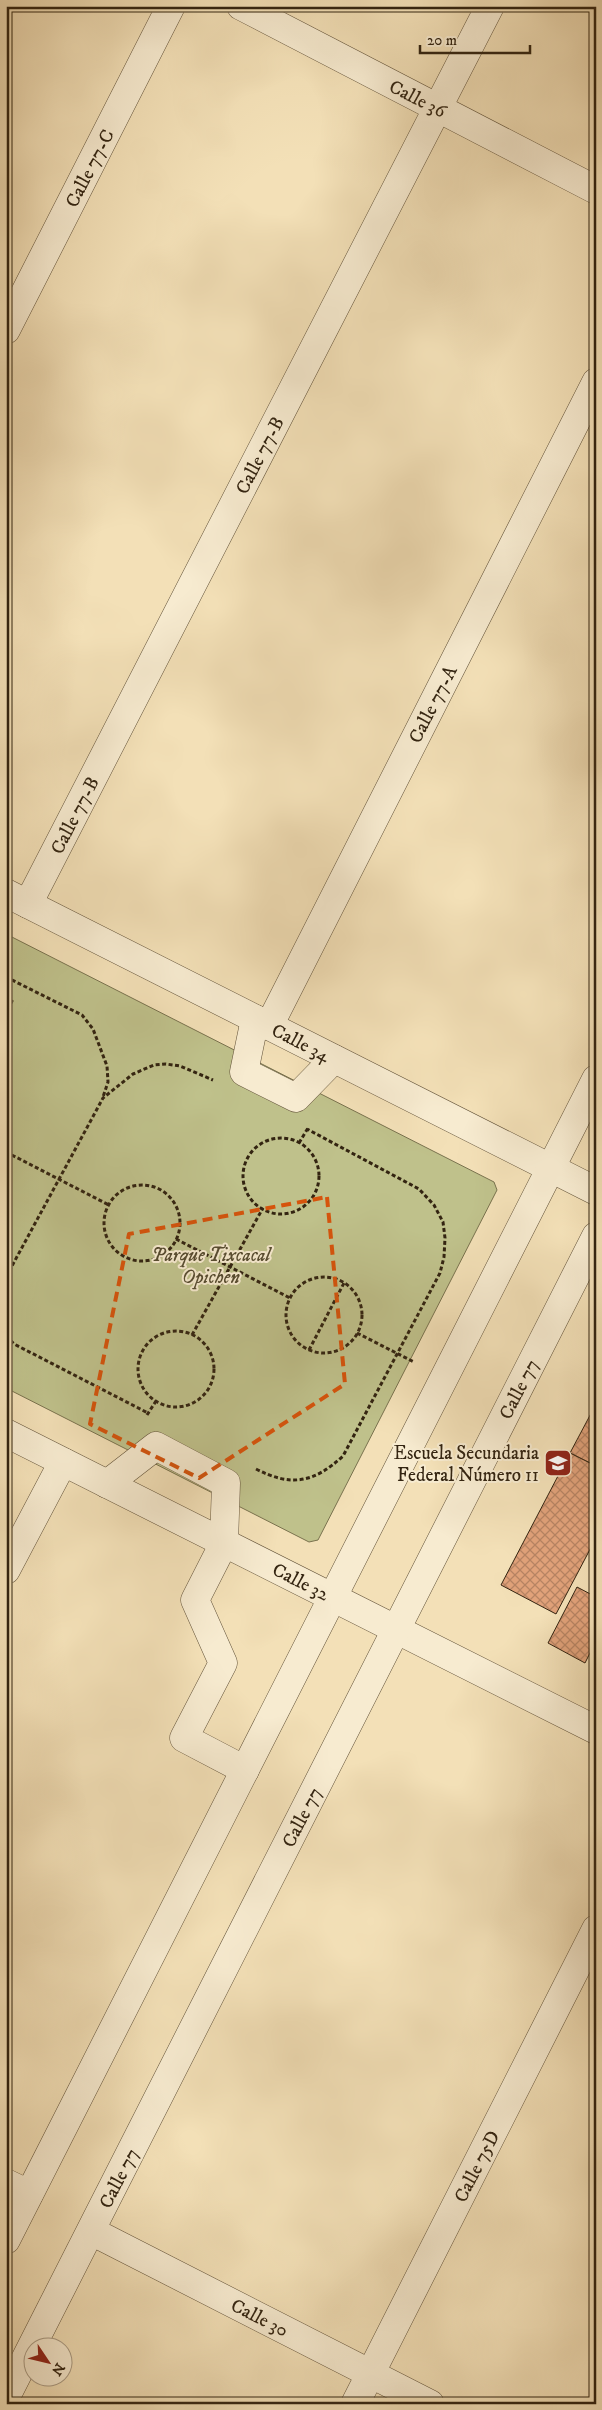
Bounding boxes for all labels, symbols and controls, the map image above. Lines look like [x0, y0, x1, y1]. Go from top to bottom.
scale bar [420, 22, 530, 54]
text: 20 m [427, 31, 457, 50]
street label: Calle 36 [385, 75, 451, 124]
street label: Calle 77-C [61, 126, 120, 211]
street label: Calle 77-B [231, 413, 290, 498]
street label: Calle 77-A [404, 661, 463, 747]
street label: Calle 77-B [46, 773, 105, 858]
street label: Calle 34 [267, 1019, 334, 1068]
park label: Parque Tixcacal Opichen [151, 1244, 273, 1290]
street label: Calle 77 [495, 1356, 544, 1423]
place label: Escuela Secundaria Federal Número 11 [393, 1442, 539, 1487]
school or university icon: Escuela Secundaria Federal Número 11 [543, 1448, 573, 1478]
street label: Calle 32 [268, 1558, 333, 1607]
street label: Calle 77 [278, 1784, 327, 1851]
street label: Calle 75D [449, 2127, 505, 2206]
street label: Calle 77 [95, 2145, 144, 2212]
street label: Calle 30 [227, 2294, 292, 2343]
north arrow [22, 2338, 72, 2388]
text: N [47, 2359, 69, 2379]

